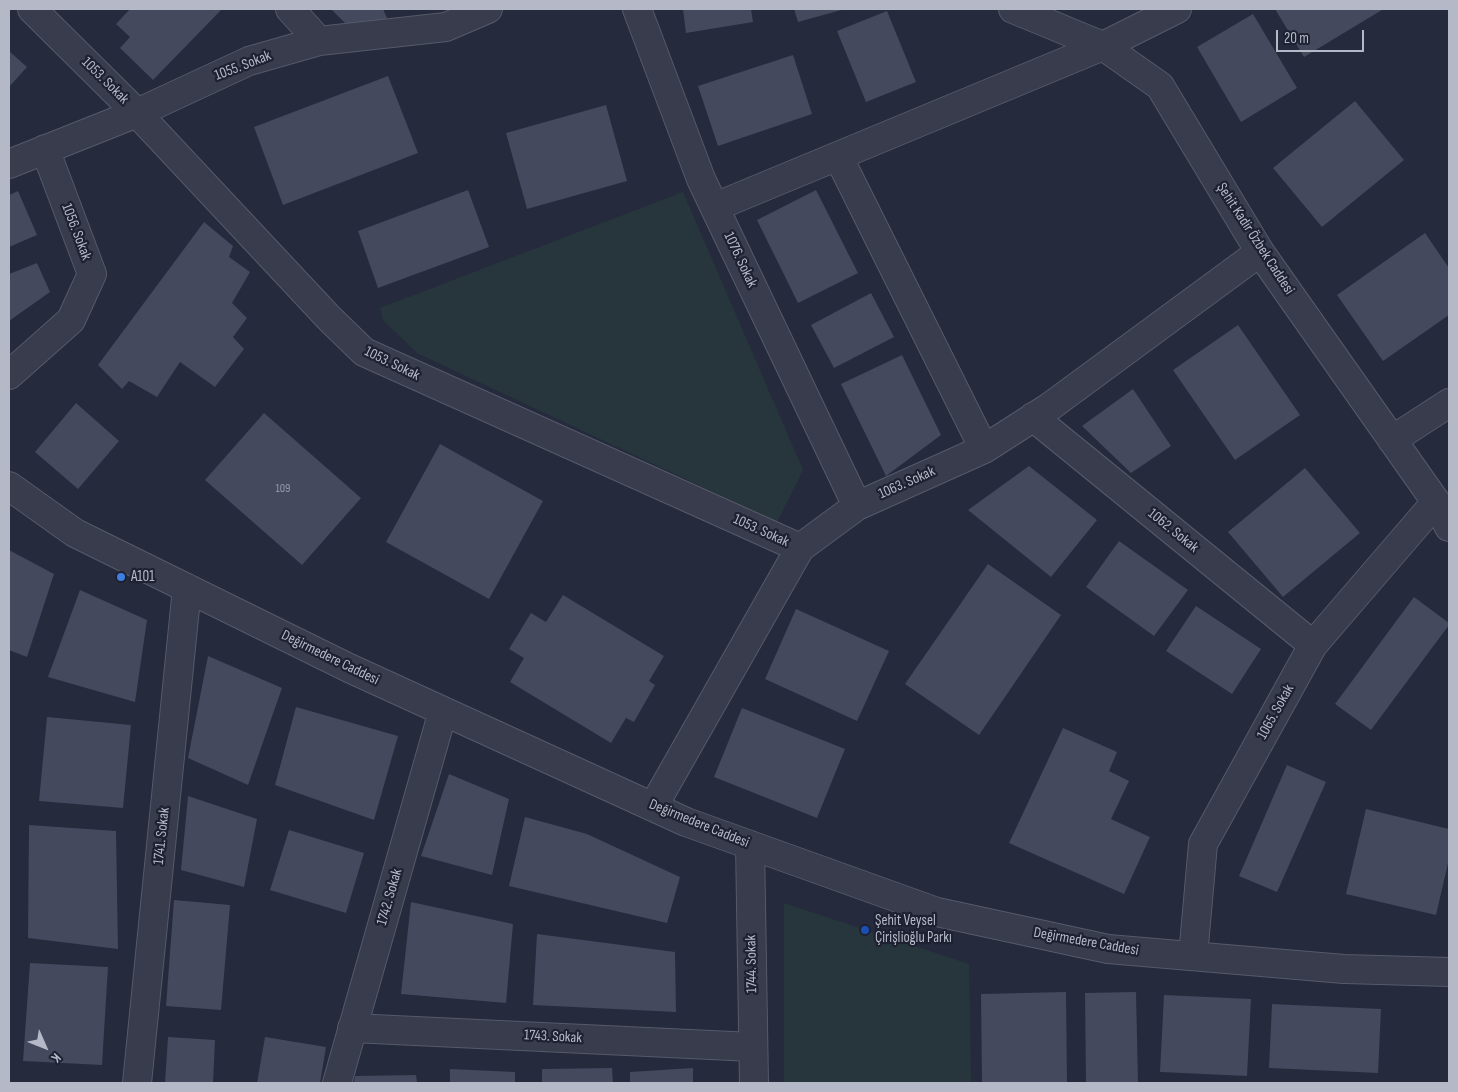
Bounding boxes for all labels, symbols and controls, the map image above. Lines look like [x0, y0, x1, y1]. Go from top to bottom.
scale bar [1278, 20, 1366, 52]
text: 20 m [1284, 29, 1309, 48]
street label: 1055. Sokak [212, 47, 274, 85]
street label: 1053. Sokak [78, 54, 132, 108]
street label: Şehit Kadir Özbek Caddesi [1212, 180, 1298, 298]
street label: 1056. Sokak [57, 201, 95, 263]
street label: 1076. Sokak [719, 229, 761, 291]
street label: 1053. Sokak [361, 343, 423, 385]
street label: 1063. Sokak [876, 463, 938, 503]
house number: 109 [276, 482, 290, 496]
street label: 1062. Sokak [1144, 505, 1202, 557]
street label: 1053. Sokak [730, 511, 792, 551]
place label: A101 [131, 568, 155, 586]
marker: A101 [115, 571, 127, 583]
street label: Değirmedere Caddesi [278, 627, 382, 689]
street label: 1065. Sokak [1254, 682, 1298, 742]
street label: Değirmedere Caddesi [646, 796, 752, 852]
street label: 1741. Sokak [150, 806, 174, 866]
street label: 1742. Sokak [373, 867, 407, 927]
place label: Şehit Veysel Çirişlioğlu Parkı [875, 912, 952, 947]
marker: Şehit Veysel Çirişlioğlu Parkı [859, 924, 871, 936]
street label: Değirmedere Caddesi [1032, 924, 1140, 960]
street label: 1744. Sokak [742, 935, 762, 993]
north arrow [20, 1022, 70, 1072]
street label: 1743. Sokak [523, 1026, 583, 1048]
text: K [48, 1049, 65, 1066]

